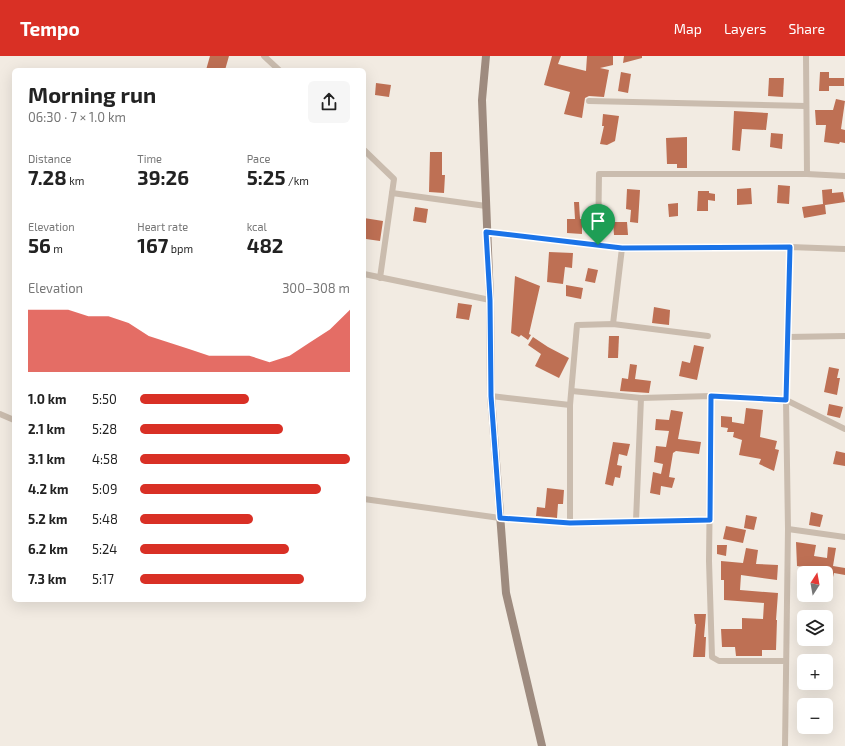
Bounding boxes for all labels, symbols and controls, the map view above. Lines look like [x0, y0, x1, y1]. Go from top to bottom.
text: Tempo [20, 17, 80, 40]
text: Map [674, 20, 702, 37]
text: Layers [724, 20, 766, 37]
text: Share [788, 20, 825, 37]
text: Morning run [28, 81, 156, 107]
button: share [308, 81, 350, 123]
text: 06:30 · 7 × 1.0 km [28, 109, 126, 125]
text: Distance [28, 152, 71, 165]
text: Time [137, 152, 162, 165]
text: Pace [247, 152, 270, 165]
text: 7.28 [28, 165, 67, 189]
text: 39:26 [137, 165, 189, 189]
text: 5:25 [247, 165, 286, 189]
text: km [67, 174, 84, 187]
text: /km [286, 174, 309, 187]
pin [581, 204, 615, 245]
icon: arrive [587, 210, 609, 232]
text: Elevation [28, 220, 75, 233]
text: Heart rate [137, 220, 188, 233]
text: kcal [247, 220, 267, 233]
text: 56 [28, 233, 51, 257]
text: 167 [137, 233, 168, 257]
text: 482 [247, 233, 283, 257]
text: m [51, 242, 63, 255]
text: bpm [168, 242, 193, 255]
text: Elevation [28, 280, 83, 296]
text: 300–308 m [282, 280, 350, 296]
text: 1.0 km [28, 391, 67, 407]
text: 5:50 [92, 391, 117, 407]
text: 2.1 km [28, 421, 65, 437]
text: 5:28 [92, 421, 117, 437]
text: 3.1 km [28, 451, 65, 467]
text: 4:58 [92, 451, 118, 467]
text: 4.2 km [28, 481, 69, 497]
text: 5:09 [92, 481, 117, 497]
text: 5.2 km [28, 511, 67, 527]
text: 5:48 [92, 511, 118, 527]
text: 6.2 km [28, 541, 68, 557]
text: 5:24 [92, 541, 117, 557]
north arrow [797, 566, 833, 602]
map controls [797, 566, 833, 734]
text: 7.3 km [28, 571, 66, 587]
text: 5:17 [92, 571, 114, 587]
button: layers [797, 610, 833, 646]
button: + [797, 654, 833, 690]
button: − [797, 698, 833, 734]

